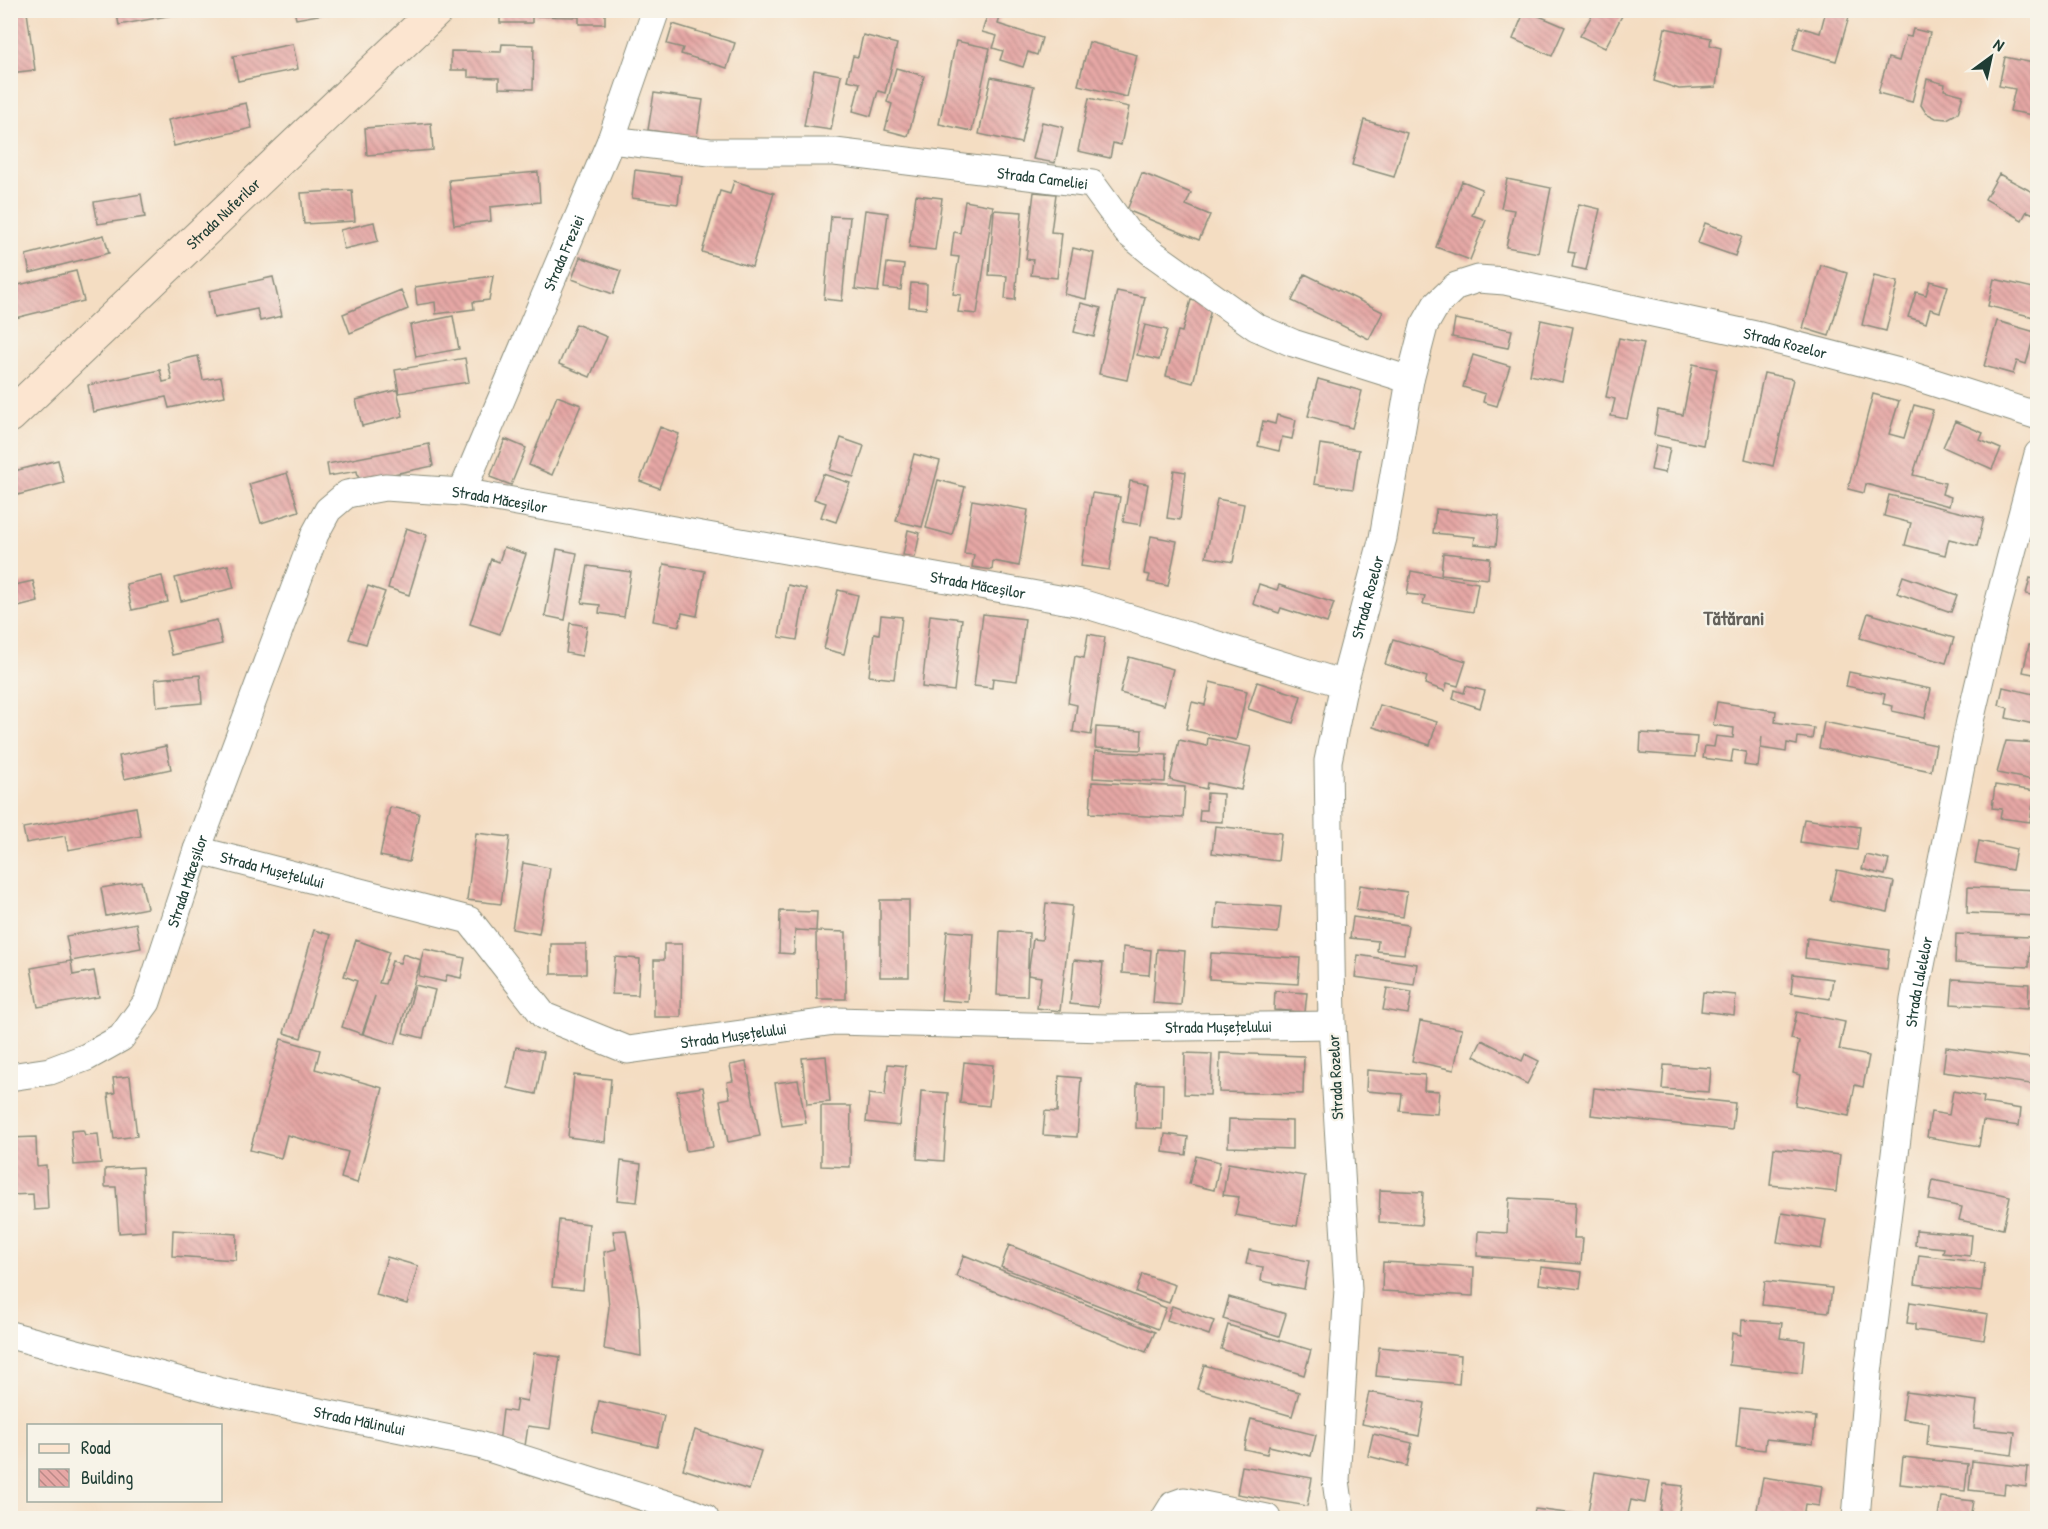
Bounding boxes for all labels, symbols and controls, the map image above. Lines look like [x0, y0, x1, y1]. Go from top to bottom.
north arrow [1961, 27, 2021, 87]
text: N [1990, 33, 2009, 56]
street label: Strada Cameliei [996, 161, 1090, 194]
street label: Strada Nuferilor [181, 173, 265, 254]
street label: Strada Freziei [538, 211, 589, 294]
street label: Strada Rozelor [1742, 322, 1829, 364]
street label: Strada Măceșilor [451, 480, 549, 518]
street label: Strada Rozelor [1346, 553, 1389, 641]
street label: Strada Măceșilor [929, 565, 1028, 604]
district label: Tătărani [1703, 604, 1764, 631]
street label: Strada Măceșilor [161, 831, 213, 930]
street label: Strada Mușețelului [218, 845, 327, 893]
street label: Strada Lalelelor [1900, 934, 1938, 1028]
street label: Strada Mușețelului [1165, 1015, 1272, 1038]
street label: Strada Mușețelului [679, 1017, 788, 1054]
street label: Strada Rozelor [1322, 1034, 1348, 1120]
street label: Strada Mălinului [312, 1400, 407, 1441]
legend [27, 1424, 222, 1502]
text: Road [81, 1435, 111, 1460]
text: Building [81, 1465, 133, 1490]

